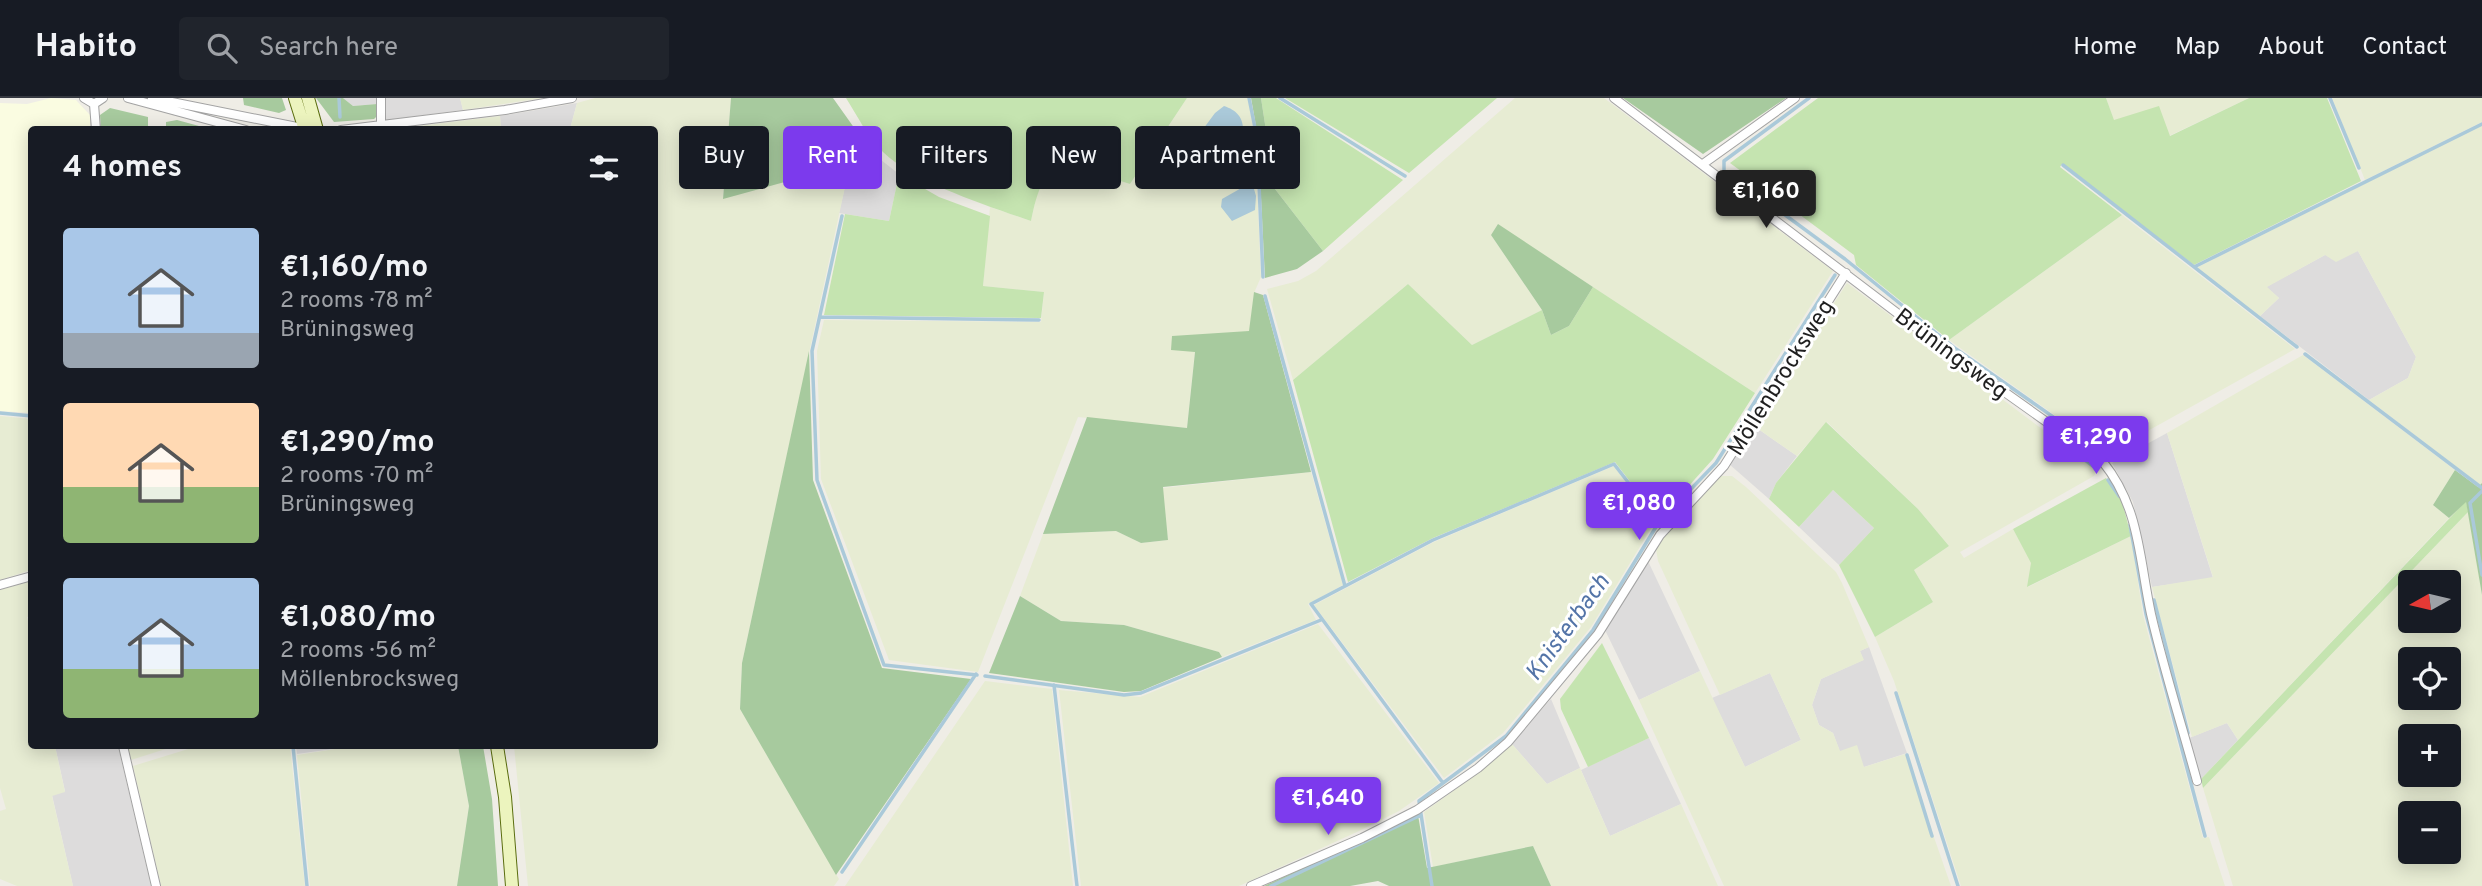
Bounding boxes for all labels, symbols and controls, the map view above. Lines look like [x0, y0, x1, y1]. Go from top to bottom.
search box [179, 17, 669, 80]
text: Habito [35, 27, 137, 69]
icon: search [203, 29, 241, 67]
text: Search here [259, 32, 398, 65]
text: Home [2073, 33, 2137, 63]
text: Map [2175, 33, 2220, 63]
text: About [2258, 33, 2324, 63]
text: Contact [2362, 33, 2447, 63]
chip: Buy [679, 126, 769, 189]
chip: Rent [783, 126, 882, 189]
chip: Filters [896, 126, 1012, 189]
chip: New [1026, 126, 1121, 189]
chip: Apartment [1135, 126, 1300, 189]
icon: filters [585, 149, 623, 187]
text: 4 homes [63, 150, 182, 187]
pin: €1,160 [1709, 170, 1823, 230]
text: €1,160 [1732, 178, 1800, 207]
text: €1,160/mo [280, 250, 428, 287]
icon: home [119, 256, 203, 340]
text: 2 rooms · 78 m² [280, 287, 433, 316]
street label: Möllenbrocksweg [1722, 295, 1842, 462]
street label: Brüningsweg [1888, 303, 2013, 407]
text: Brüningsweg [280, 316, 415, 345]
pin: €1,290 [2039, 416, 2153, 476]
text: €1,290 [2059, 424, 2133, 453]
text: €1,290/mo [280, 425, 435, 462]
icon: home [119, 431, 203, 515]
text: 2 rooms · 70 m² [280, 462, 433, 491]
pin: €1,080 [1582, 482, 1696, 542]
text: €1,080 [1602, 490, 1676, 519]
text: Brüningsweg [280, 491, 415, 520]
water label: Knisterbach [1520, 569, 1617, 687]
north arrow [2398, 570, 2460, 634]
map controls [2398, 570, 2461, 864]
text: €1,080/mo [280, 600, 436, 637]
icon: home [119, 606, 203, 690]
text: 2 rooms · 56 m² [280, 637, 436, 666]
button: locate [2398, 647, 2461, 710]
text: Möllenbrocksweg [280, 666, 459, 695]
button: + [2398, 724, 2461, 787]
pin: €1,640 [1271, 778, 1385, 837]
text: €1,640 [1291, 785, 1365, 814]
button: − [2398, 801, 2461, 864]

